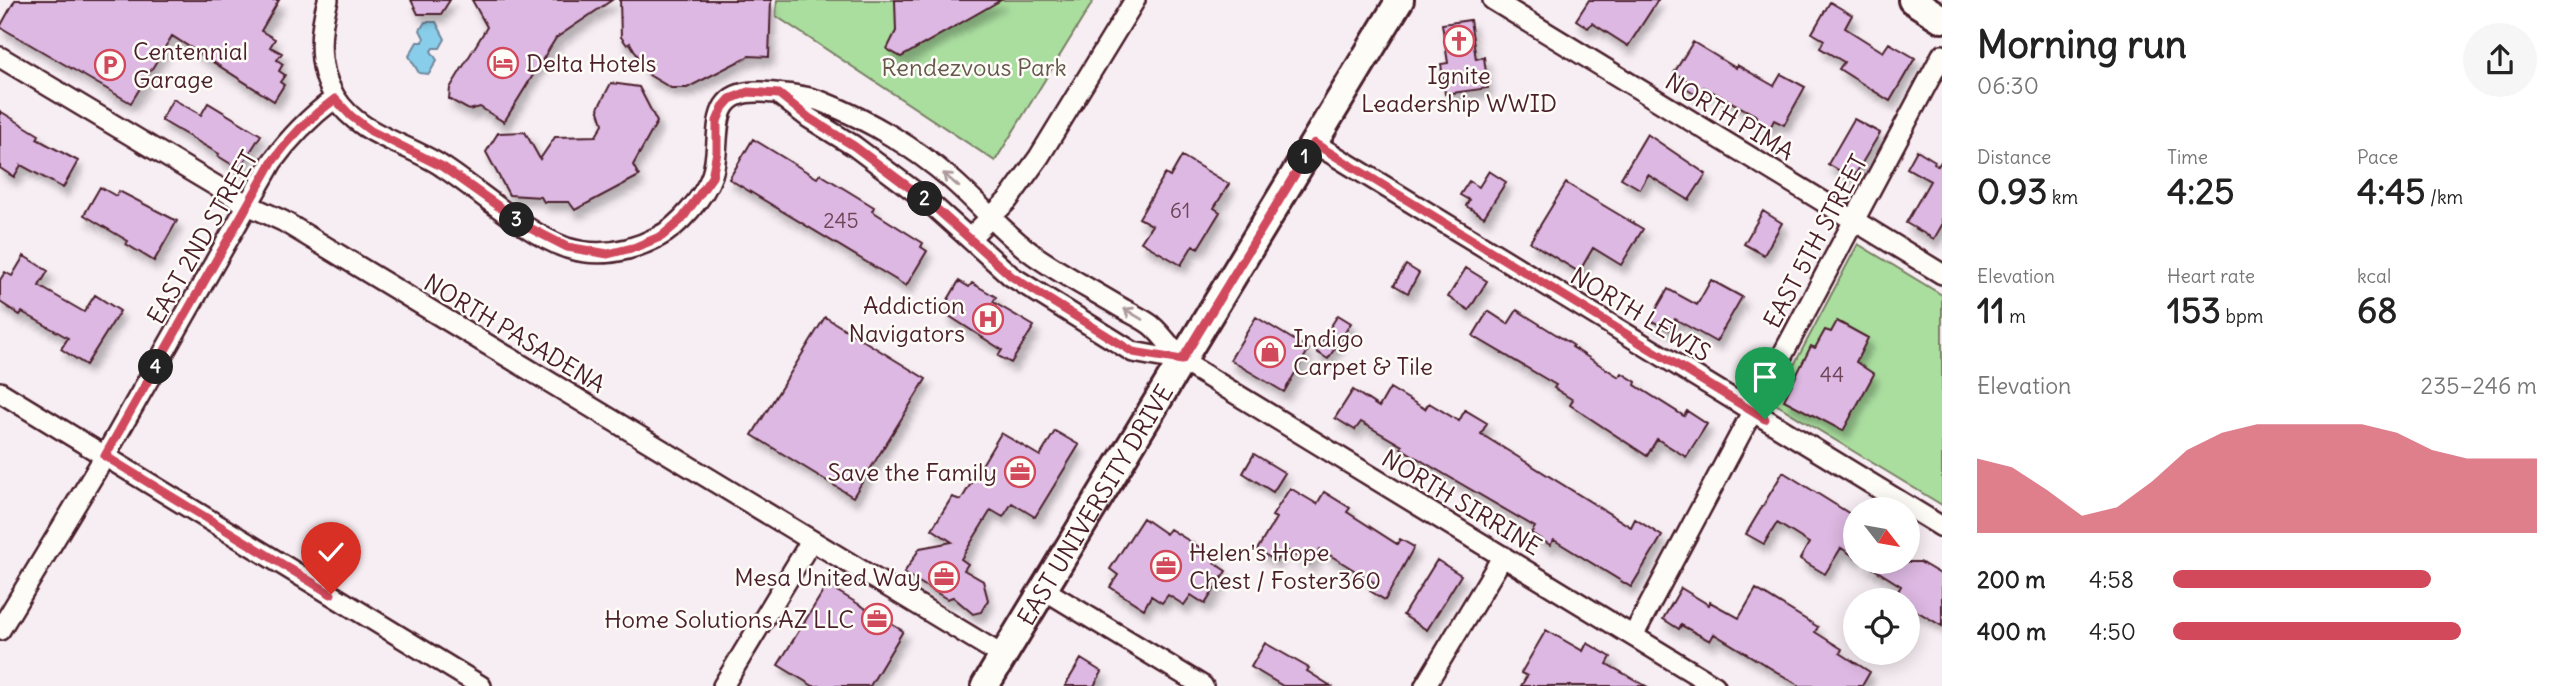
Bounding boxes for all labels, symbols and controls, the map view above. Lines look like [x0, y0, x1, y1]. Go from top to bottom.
text: Morning run [1977, 21, 2187, 68]
button: share [2463, 23, 2537, 97]
church icon: Ignite Leadership WWID [1442, 24, 1476, 58]
place label: Centennial Garage [133, 36, 248, 94]
hotel icon: Delta Hotels [486, 46, 520, 80]
parking icon: Centennial Garage [93, 48, 127, 82]
place label: Delta Hotels [526, 48, 656, 78]
park label: Rendezvous Park [881, 52, 1067, 82]
place label: Ignite Leadership WWID [1361, 60, 1557, 118]
street label: NORTH PIMA [1660, 66, 1800, 166]
text: 06:30 [1977, 71, 2039, 100]
pin: 1 [1288, 140, 1322, 174]
text: 1 [1301, 144, 1308, 168]
street label: EAST 2ND STREET [140, 145, 264, 329]
text: Distance [1977, 145, 2051, 169]
text: Time [2167, 145, 2208, 169]
text: Pace [2357, 145, 2398, 169]
street label: EAST 5TH STREET [1757, 149, 1873, 333]
text: 0.93 [1977, 169, 2047, 213]
text: 4:25 [2167, 169, 2234, 213]
text: 4:45 [2357, 169, 2426, 213]
one-way arrow [942, 172, 960, 188]
pin: 2 [908, 182, 942, 216]
text: km [2047, 185, 2078, 209]
text: /km [2426, 185, 2463, 209]
text: 2 [919, 186, 930, 210]
house number: 61 [1170, 197, 1190, 224]
pin: 3 [500, 202, 534, 238]
text: 3 [511, 207, 522, 231]
house number: 245 [823, 207, 859, 234]
street label: NORTH LEWIS [1565, 260, 1717, 368]
text: Elevation [1977, 264, 2055, 288]
text: Heart rate [2167, 264, 2255, 288]
text: kcal [2357, 264, 2391, 288]
street label: NORTH PASADENA [419, 267, 611, 399]
text: 11 [1977, 288, 2005, 332]
text: 153 [2167, 288, 2221, 332]
text: 68 [2357, 288, 2397, 332]
place label: Addiction Navigators [849, 290, 965, 348]
hospital icon: Addiction Navigators [971, 302, 1005, 336]
text: m [2005, 304, 2026, 328]
text: bpm [2221, 304, 2263, 328]
one-way arrow [1124, 307, 1144, 321]
place label: Indigo Carpet & Tile [1293, 323, 1433, 381]
shop icon: Indigo Carpet & Tile [1253, 335, 1287, 369]
pin [1735, 347, 1795, 419]
pin: 4 [138, 350, 174, 384]
text: 4 [150, 354, 161, 378]
icon: arrive [1746, 358, 1784, 396]
house number: 44 [1820, 361, 1844, 388]
text: Elevation [1977, 371, 2071, 400]
text: 235–246 m [2421, 371, 2537, 400]
street label: EAST UNIVERSITY DRIVE [1010, 379, 1179, 631]
street label: NORTH SIRRINE [1377, 443, 1547, 561]
office icon: Save the Family [1003, 455, 1037, 489]
place label: Save the Family [827, 457, 997, 487]
north arrow [1843, 497, 1920, 574]
map controls [1843, 497, 1920, 665]
pin [301, 522, 361, 594]
icon: check [312, 533, 350, 571]
place label: Helen's Hope Chest / Foster360 [1189, 537, 1381, 595]
office icon: Helen's Hope Chest / Foster360 [1149, 549, 1183, 583]
office icon: Mesa United Way [927, 560, 961, 594]
place label: Mesa United Way [734, 562, 921, 592]
text: 200 m [1977, 565, 2046, 594]
text: 4:58 [2089, 565, 2134, 594]
button: locate [1843, 588, 1920, 665]
office icon: Home Solutions AZ LLC [860, 602, 894, 636]
place label: Home Solutions AZ LLC [604, 604, 854, 634]
text: 400 m [1977, 617, 2046, 646]
text: 4:50 [2089, 617, 2136, 646]

